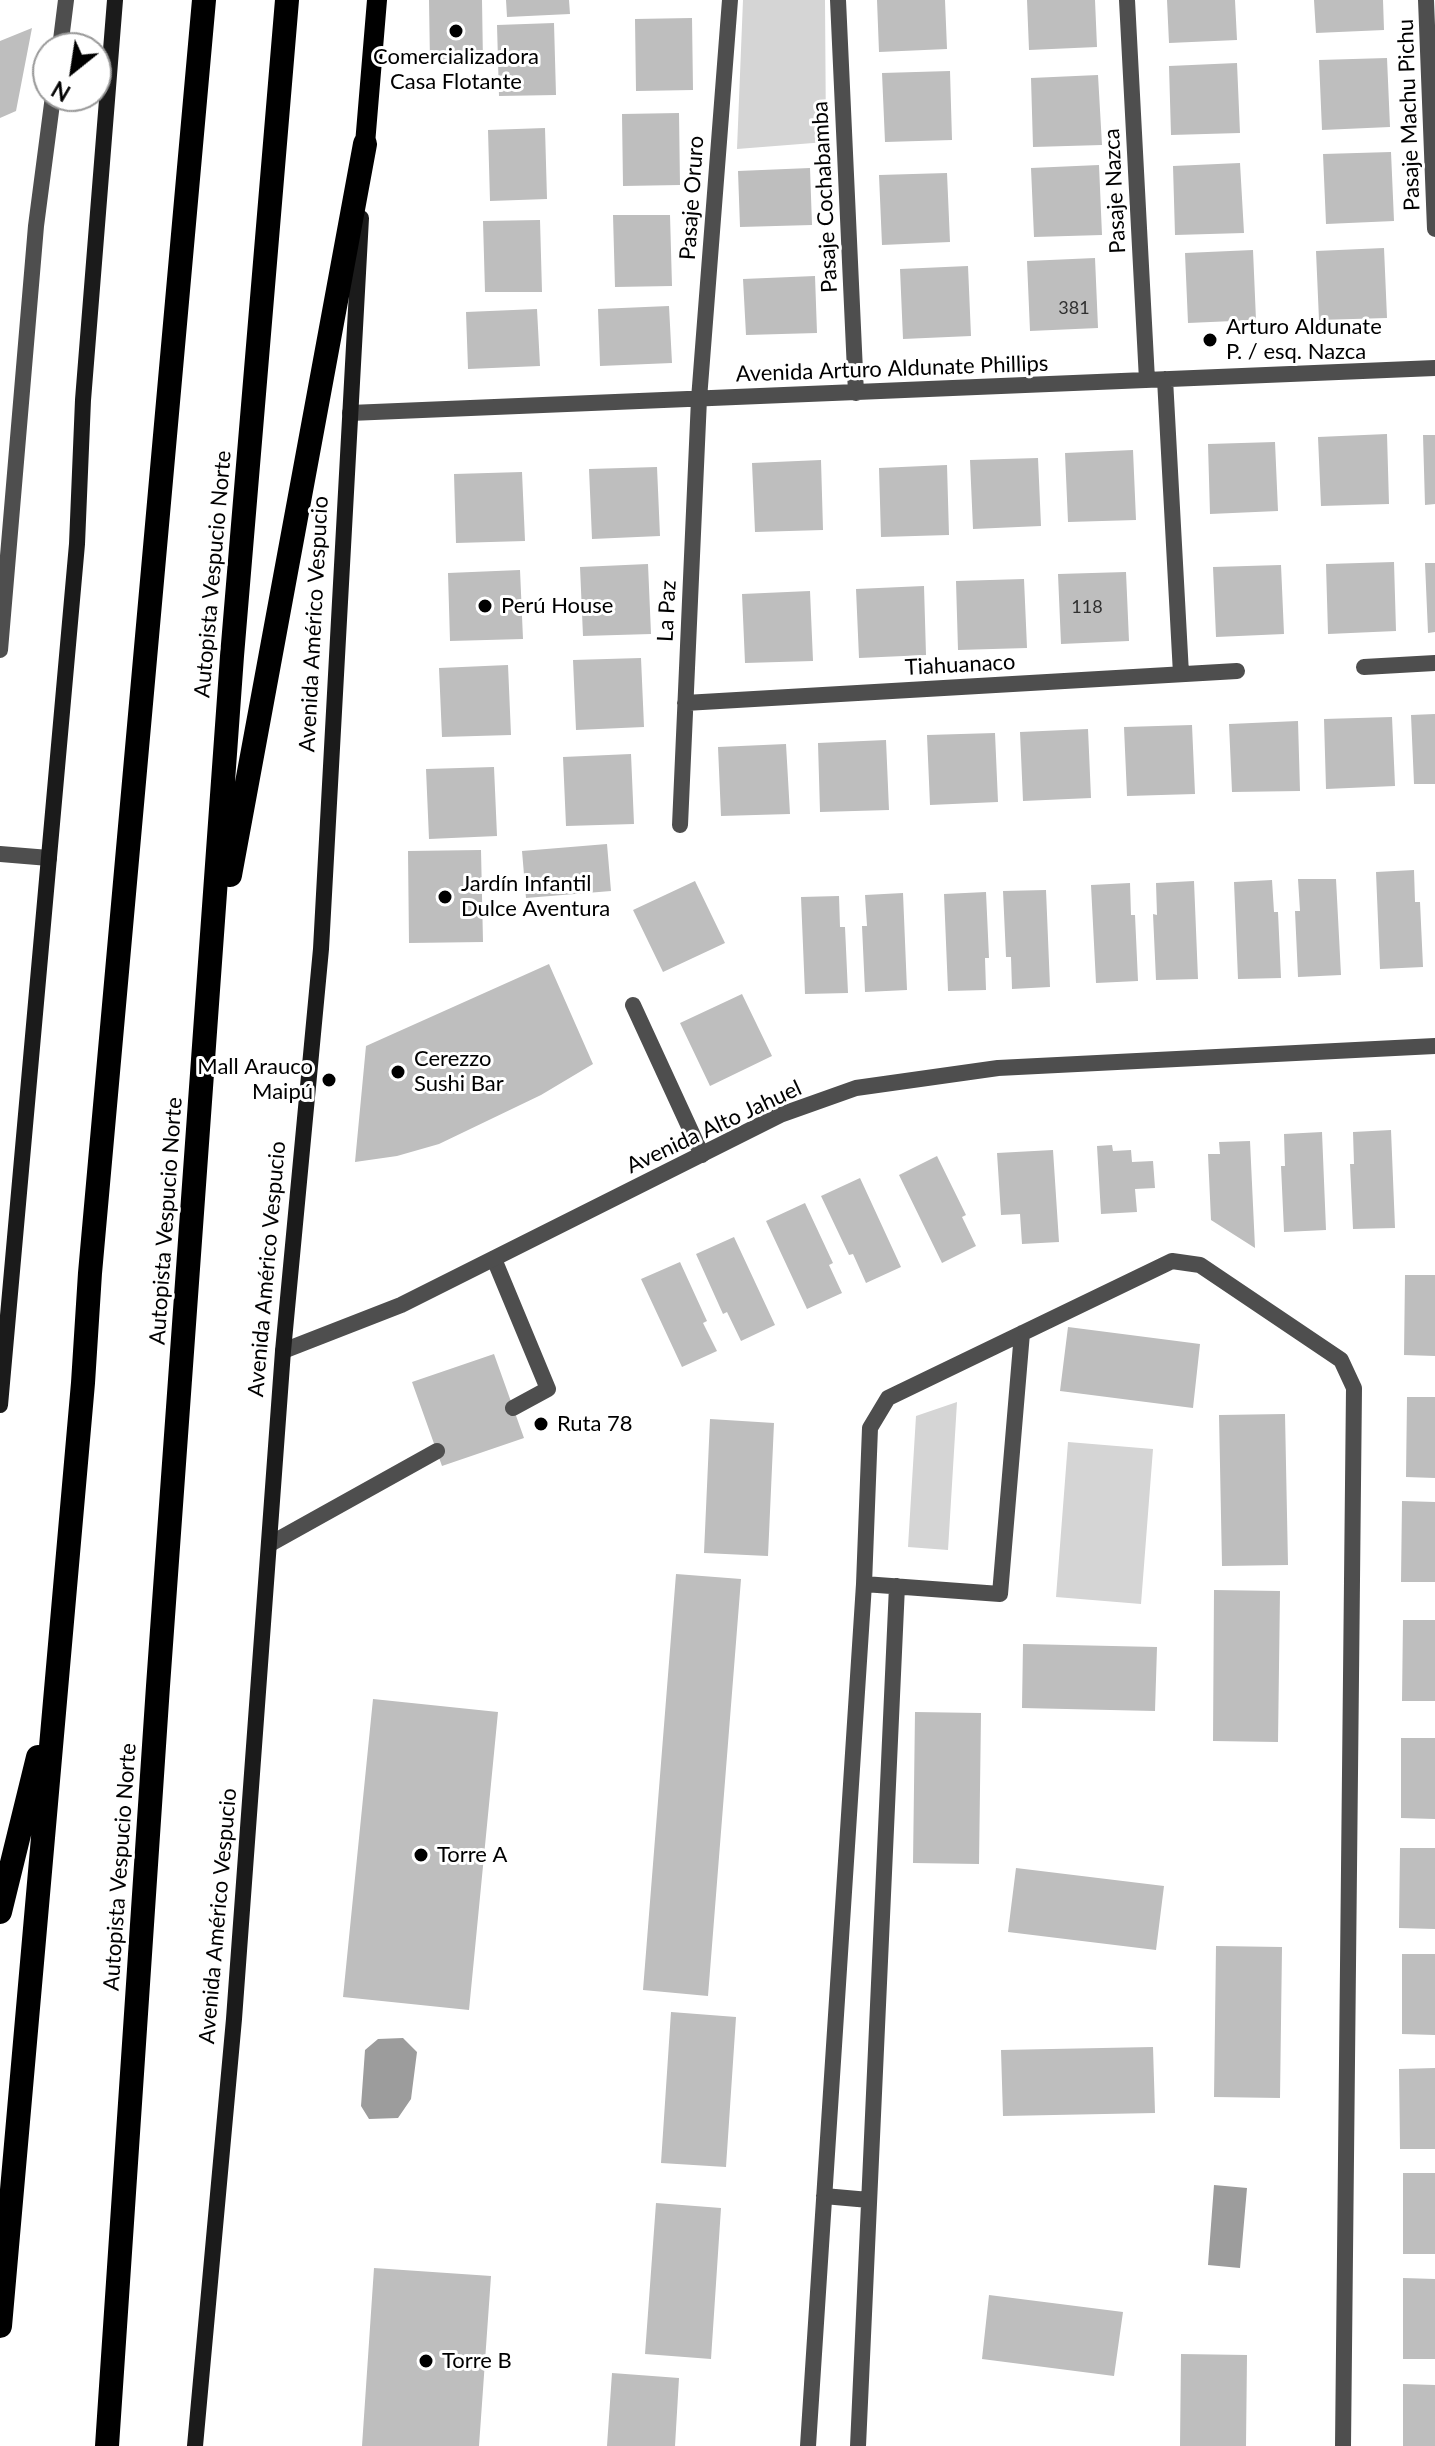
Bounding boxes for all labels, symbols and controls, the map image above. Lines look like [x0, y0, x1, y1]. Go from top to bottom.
street label: Pasaje Machu Pichu [1392, 19, 1426, 211]
marker: Comercializadora Casa Flotante [447, 22, 465, 40]
north arrow [32, 32, 112, 112]
place label: Comercializadora Casa Flotante [373, 44, 539, 96]
text: N [47, 76, 75, 107]
street label: Pasaje Cochabamba [807, 100, 843, 294]
street label: Pasaje Nazca [1099, 128, 1131, 254]
street label: Pasaje Oruro [674, 135, 710, 261]
house number: 381 [1058, 297, 1090, 319]
place label: Arturo Aldunate P. / esq. Nazca [1226, 314, 1382, 366]
marker: Arturo Aldunate P. / esq. Nazca [1201, 331, 1219, 349]
street label: Avenida Arturo Aldunate Phillips [735, 350, 1049, 388]
street label: Autopista Vespucio Norte [189, 449, 237, 699]
street label: Avenida Américo Vespucio [294, 495, 334, 753]
street label: La Paz [652, 580, 682, 642]
place label: Perú House [501, 593, 613, 619]
house number: 118 [1071, 596, 1103, 618]
marker: Perú House [476, 597, 494, 615]
street label: Tiahuanaco [904, 649, 1016, 681]
place label: Jardín Infantil Dulce Aventura [461, 871, 610, 922]
marker: Jardín Infantil Dulce Aventura [436, 888, 454, 906]
place label: Cerezzo Sushi Bar [414, 1046, 504, 1098]
place label: Mall Arauco Maipú [197, 1054, 313, 1106]
marker: Cerezzo Sushi Bar [389, 1063, 407, 1081]
marker: Mall Arauco Maipú [320, 1071, 338, 1089]
street label: Avenida Alto Jahuel [622, 1075, 806, 1179]
street label: Autopista Vespucio Norte [144, 1096, 188, 1346]
street label: Avenida Américo Vespucio [243, 1140, 291, 1398]
place label: Ruta 78 [557, 1411, 633, 1437]
marker: Ruta 78 [532, 1415, 550, 1433]
street label: Autopista Vespucio Norte [98, 1742, 142, 1992]
street label: Avenida Américo Vespucio [194, 1787, 242, 2045]
place label: Torre A [437, 1842, 507, 1868]
marker: Torre A [412, 1846, 430, 1864]
place label: Torre B [442, 2348, 512, 2374]
marker: Torre B [417, 2352, 435, 2370]

